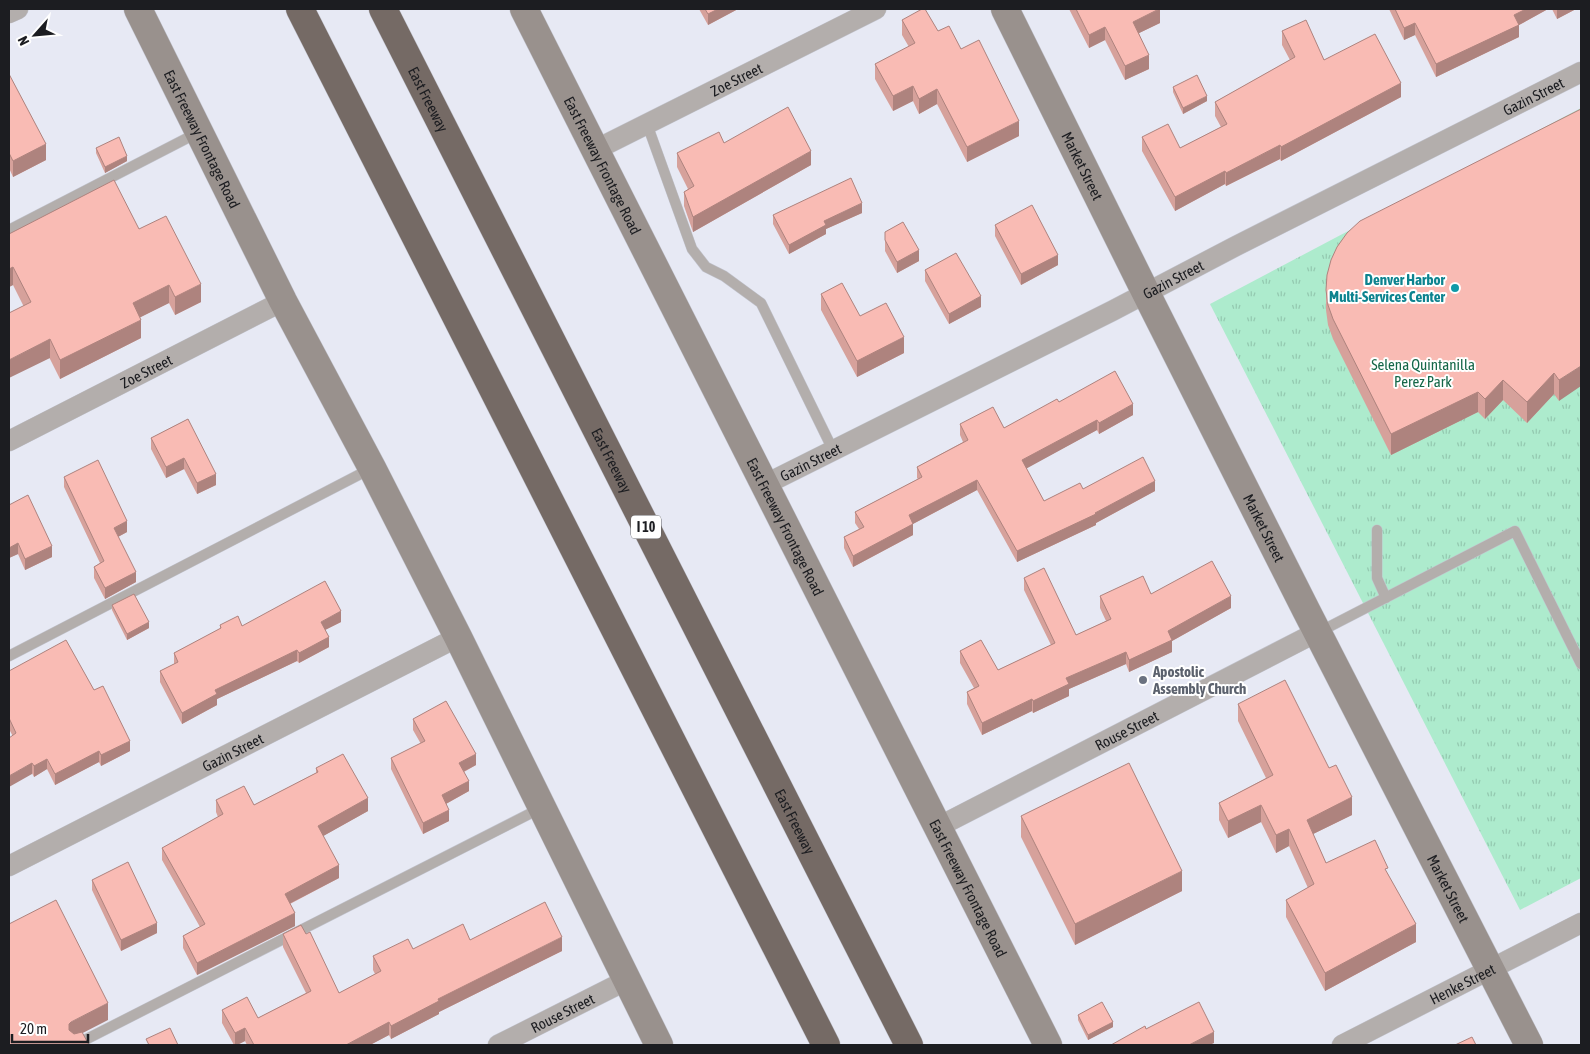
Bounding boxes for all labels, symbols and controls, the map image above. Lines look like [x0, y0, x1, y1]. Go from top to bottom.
north arrow [10, 10, 60, 60]
text: N [14, 34, 32, 48]
street label: Zoe Street [708, 59, 765, 99]
street label: East Freeway [405, 64, 452, 134]
street label: East Freeway Frontage Road [161, 67, 244, 211]
street label: Gazin Street [1500, 74, 1567, 119]
street label: East Freeway Frontage Road [561, 93, 645, 237]
street label: Market Street [1059, 129, 1107, 203]
street label: Gazin Street [1140, 256, 1206, 302]
place label: Denver Harbor Multi-Services Center [1329, 271, 1446, 305]
marker: Denver Harbor Multi-Services Center [1449, 282, 1461, 294]
street label: Zoe Street [117, 351, 175, 391]
park label: Selena Quintanilla Perez Park [1371, 356, 1475, 390]
street label: East Freeway [589, 425, 636, 496]
street label: Gazin Street [777, 439, 844, 484]
street label: East Freeway Frontage Road [744, 455, 828, 598]
street label: Market Street [1240, 491, 1289, 565]
road number: I 10 [631, 516, 661, 538]
place label: Apostolic Assembly Church [1152, 663, 1246, 697]
marker: Apostolic Assembly Church [1137, 674, 1149, 686]
street label: Rouse Street [1092, 707, 1161, 753]
street label: Gazin Street [199, 729, 266, 775]
street label: East Freeway [772, 786, 819, 857]
street label: East Freeway Frontage Road [927, 816, 1011, 960]
street label: Market Street [1424, 852, 1473, 925]
street label: Henke Street [1427, 960, 1498, 1007]
street label: Rouse Street [528, 989, 597, 1036]
scale bar [12, 1012, 89, 1044]
text: 20 m [20, 1020, 47, 1037]

